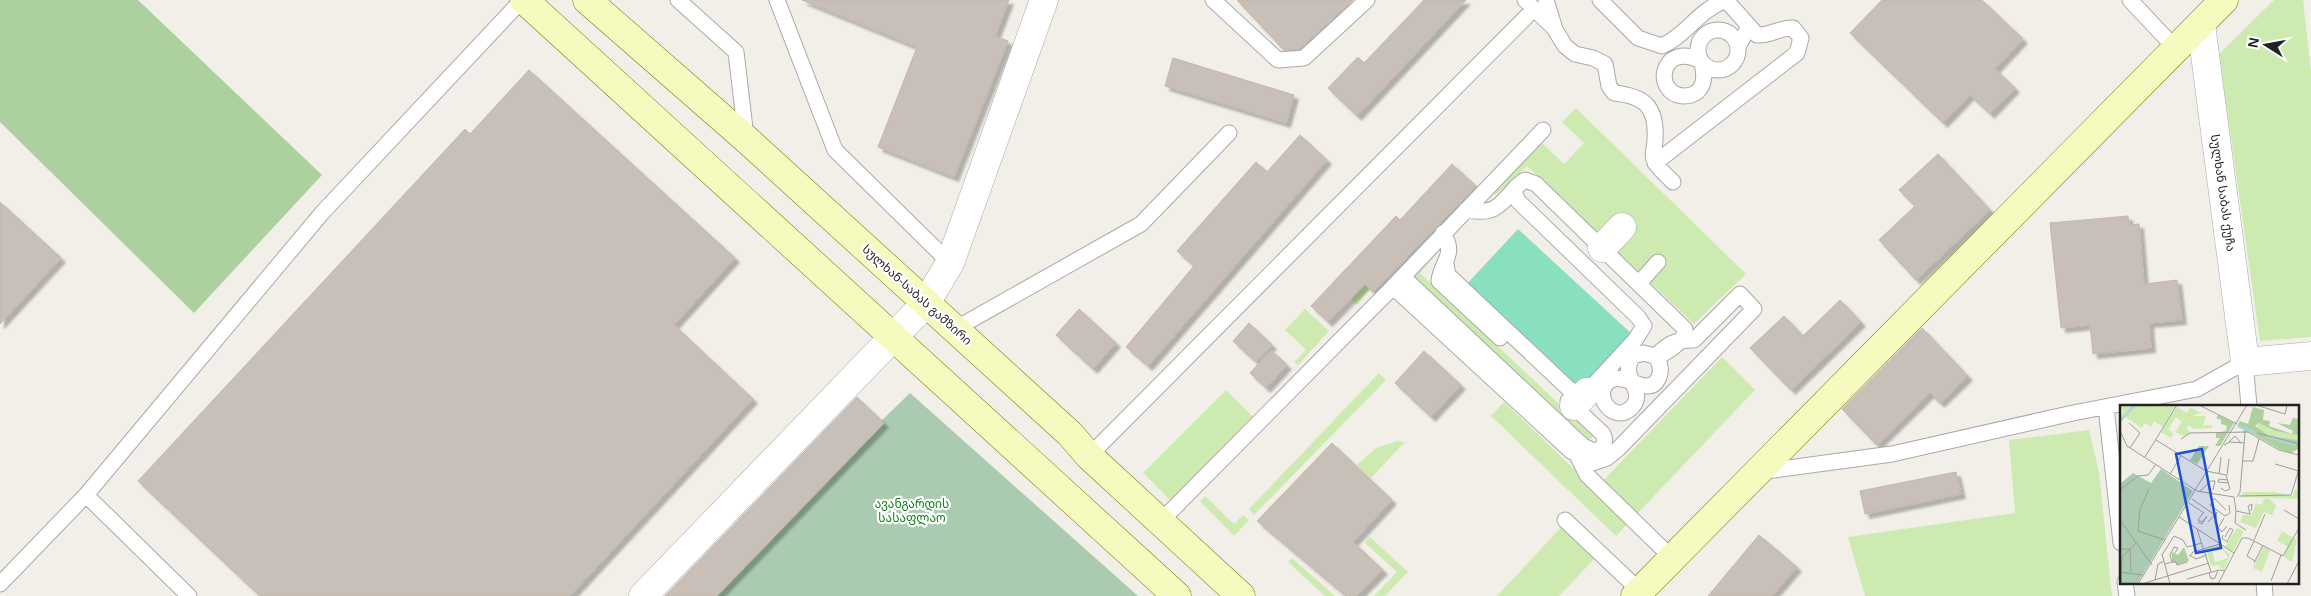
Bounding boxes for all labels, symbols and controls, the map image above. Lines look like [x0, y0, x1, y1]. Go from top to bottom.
north arrow [2241, 20, 2291, 70]
text: N [2244, 36, 2262, 49]
street label: სულხან საბას ქუჩა [2207, 134, 2238, 253]
street label: სულხან-საბას გამზირი [859, 242, 975, 349]
inset map [2120, 405, 2298, 584]
park label: ავანგარდის სასაფლაო [875, 497, 949, 526]

